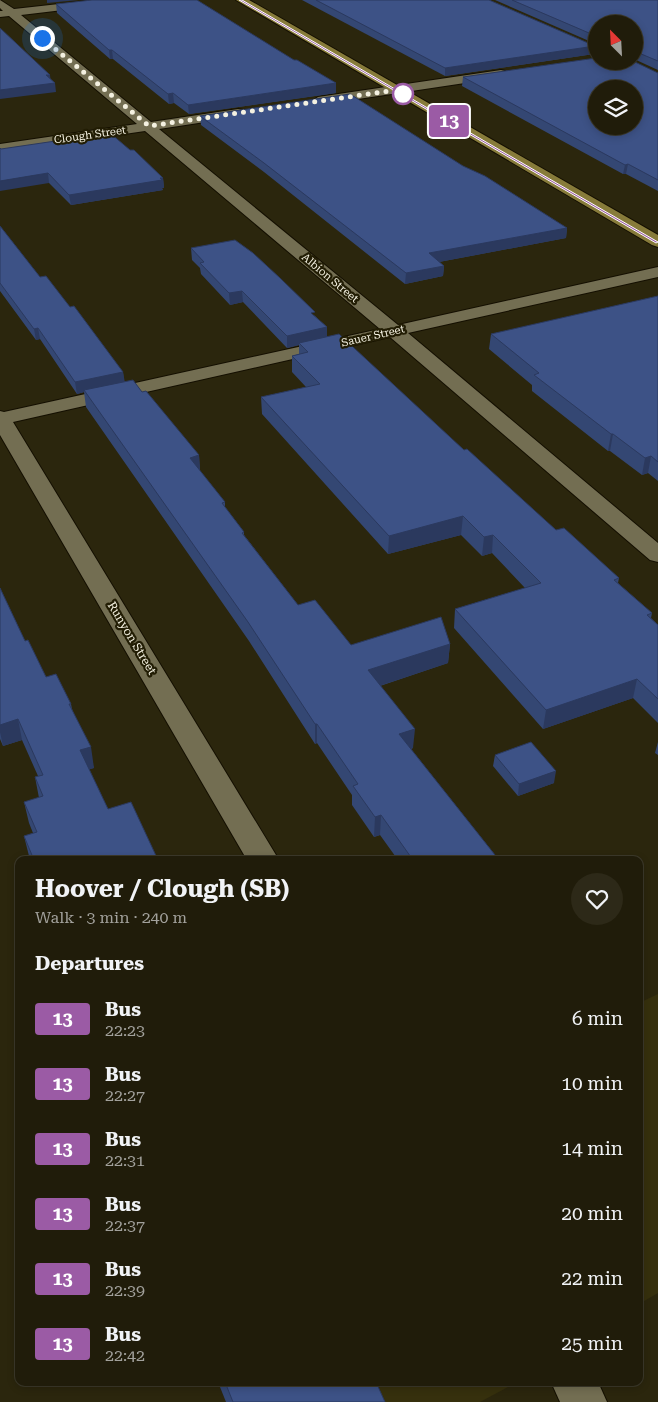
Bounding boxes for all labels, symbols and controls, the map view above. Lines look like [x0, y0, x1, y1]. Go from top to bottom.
north arrow [588, 15, 642, 70]
map controls [588, 15, 643, 135]
your location [30, 26, 55, 51]
button: layers [588, 80, 643, 135]
unlabelled marker [392, 83, 414, 105]
line badge: 13 [426, 105, 472, 137]
text: 13 [439, 110, 459, 131]
street label: Clough Street [53, 124, 127, 146]
street label: Albion Street [299, 251, 361, 305]
street label: Sauer Street [340, 322, 406, 350]
street label: Runyon Street [105, 599, 160, 677]
button: heart [571, 873, 623, 925]
text: Hoover / Clough (SB) [35, 875, 289, 903]
text: Walk · 3 min · 240 m [35, 908, 187, 927]
text: Departures [35, 952, 144, 975]
text: Bus [105, 998, 141, 1021]
text: 6 min [572, 1007, 623, 1030]
text: 13 [52, 1008, 73, 1029]
text: 22:23 [105, 1021, 145, 1040]
text: Bus [105, 1063, 141, 1086]
text: 10 min [561, 1072, 623, 1095]
text: 13 [52, 1073, 73, 1094]
text: 22:27 [105, 1086, 145, 1105]
text: Bus [105, 1128, 141, 1151]
text: 14 min [561, 1137, 623, 1160]
text: 13 [52, 1138, 73, 1159]
text: 22:31 [105, 1151, 145, 1170]
text: Bus [105, 1193, 141, 1216]
text: 20 min [561, 1202, 623, 1225]
text: 13 [52, 1203, 73, 1224]
text: 22:37 [105, 1216, 145, 1235]
text: Bus [105, 1258, 141, 1281]
text: 22 min [561, 1267, 623, 1290]
text: 13 [52, 1268, 73, 1289]
text: 22:39 [105, 1281, 145, 1300]
text: Bus [105, 1323, 141, 1346]
text: 25 min [561, 1332, 623, 1355]
text: 13 [52, 1333, 73, 1354]
text: 22:42 [105, 1346, 145, 1365]

